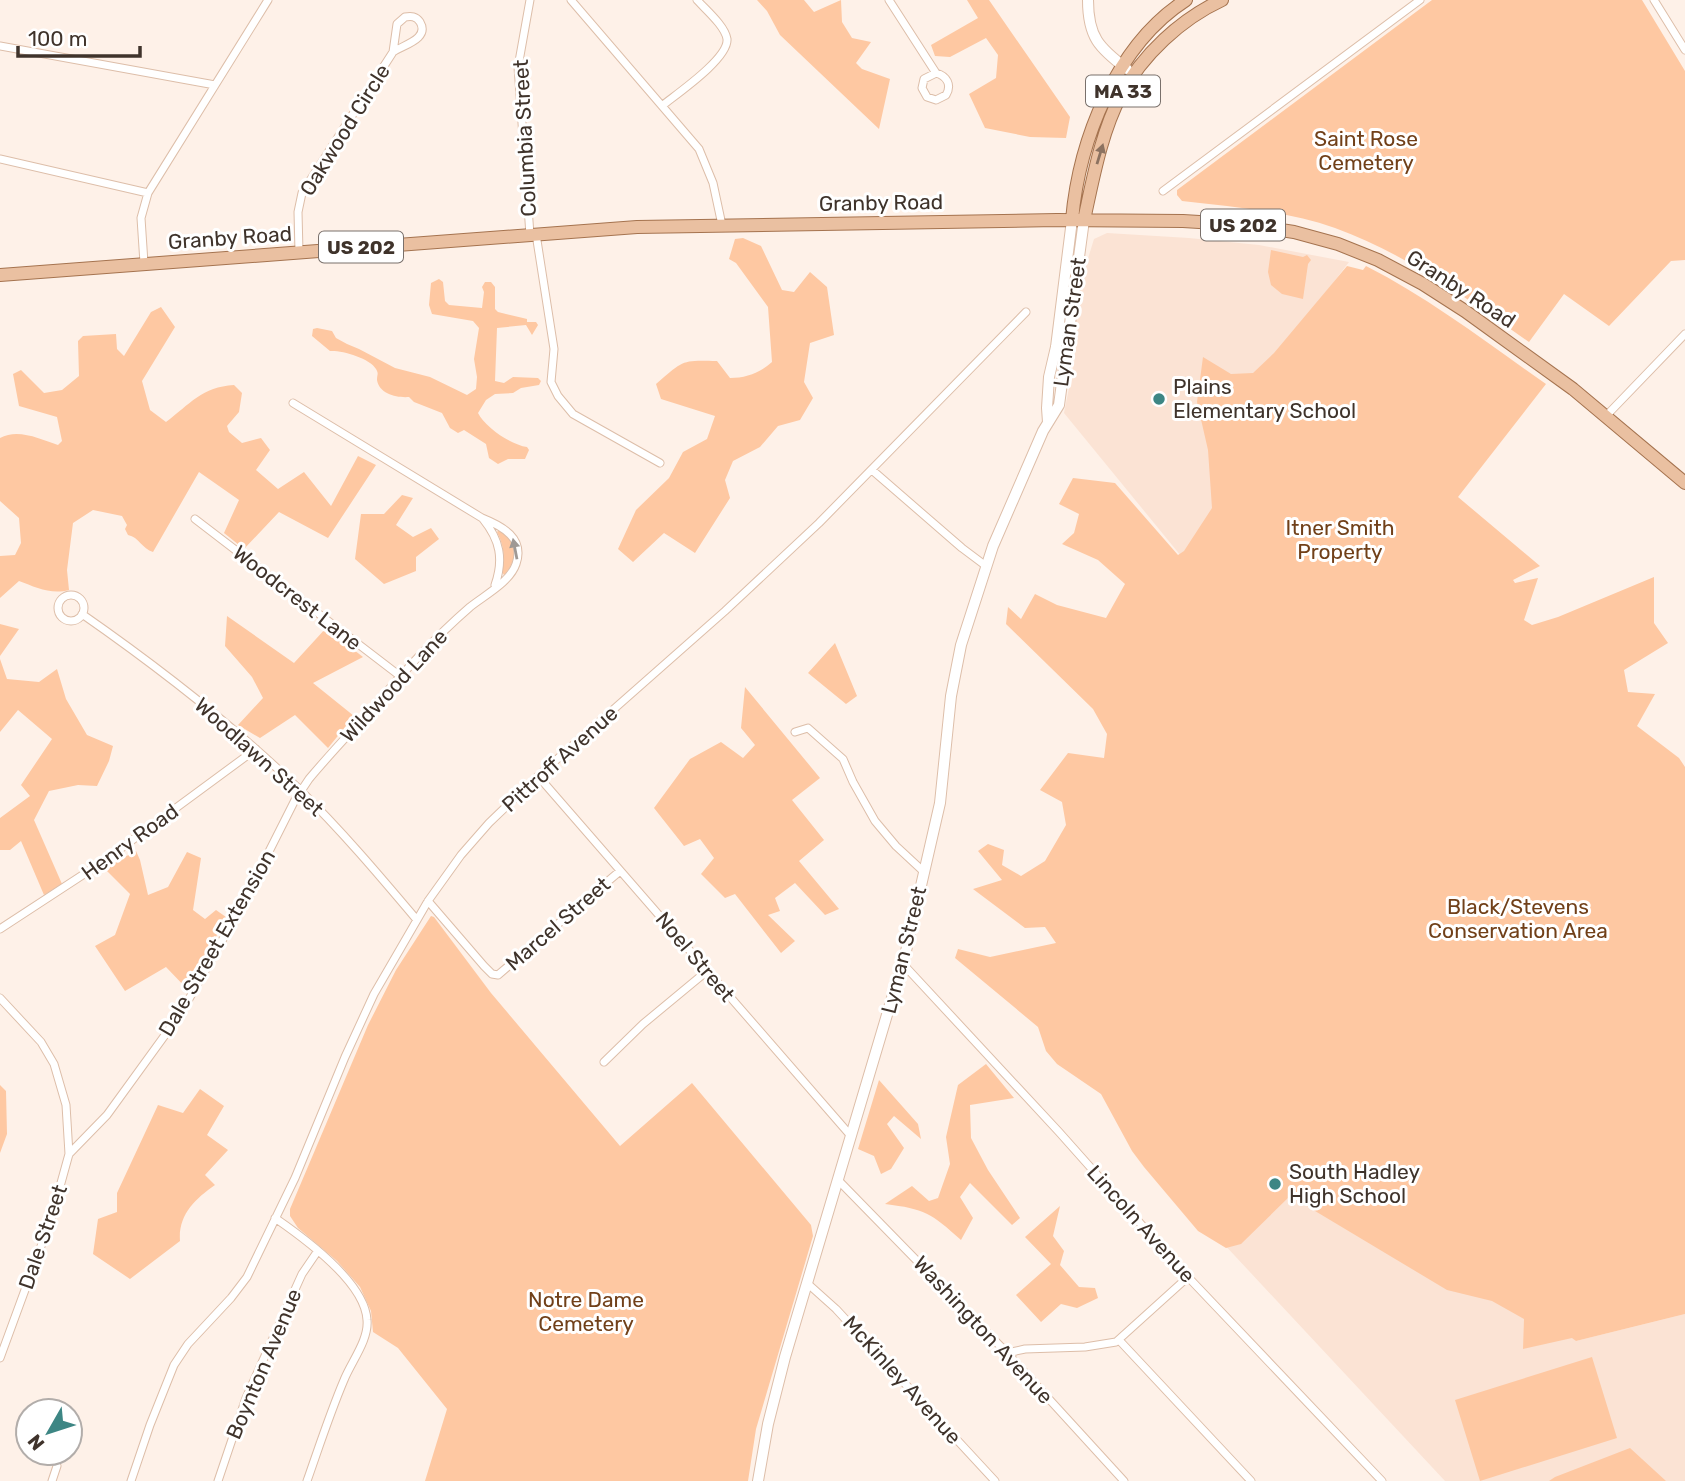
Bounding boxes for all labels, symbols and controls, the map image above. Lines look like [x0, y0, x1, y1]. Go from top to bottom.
scale bar [18, 14, 140, 58]
text: 100 m [28, 26, 87, 51]
street label: Oakwood Circle [294, 59, 395, 200]
street label: Columbia Street [508, 59, 541, 217]
road number: MA 33 [1086, 76, 1160, 106]
park label: Saint Rose Cemetery [1314, 126, 1418, 175]
one-way arrow [1095, 143, 1105, 164]
street label: Granby Road [819, 189, 943, 216]
road number: US 202 [1201, 210, 1285, 241]
street label: Granby Road [167, 221, 293, 254]
road number: US 202 [319, 232, 403, 262]
street label: Granby Road [1402, 244, 1520, 333]
street label: Lyman Street [1048, 256, 1091, 388]
place label: Plains Elementary School [1173, 374, 1356, 423]
marker: Plains Elementary School [1151, 391, 1167, 407]
park label: Itner Smith Property [1286, 515, 1394, 564]
one-way arrow [509, 537, 520, 559]
street label: Woodcrest Lane [228, 540, 366, 656]
street label: Wildwood Lane [335, 624, 452, 747]
street label: Woodlawn Street [190, 692, 329, 821]
street label: Pittroff Avenue [497, 700, 623, 817]
street label: Henry Road [76, 798, 183, 885]
street label: Dale Street Extension [153, 845, 280, 1040]
street label: Marcel Street [500, 871, 615, 976]
street label: Lyman Street [876, 884, 931, 1016]
park label: Black/Stevens Conservation Area [1428, 894, 1608, 943]
street label: Noel Street [651, 907, 740, 1007]
place label: South Hadley High School [1289, 1159, 1420, 1208]
street label: Lincoln Avenue [1082, 1160, 1201, 1287]
marker: South Hadley High School [1267, 1176, 1283, 1192]
street label: Dale Street [13, 1181, 72, 1292]
street label: Washington Avenue [908, 1251, 1058, 1409]
street label: Boynton Avenue [221, 1285, 306, 1443]
park label: Notre Dame Cemetery [528, 1287, 644, 1336]
street label: McKinley Avenue [838, 1310, 967, 1449]
north arrow [14, 1397, 84, 1467]
text: N [23, 1430, 49, 1455]

